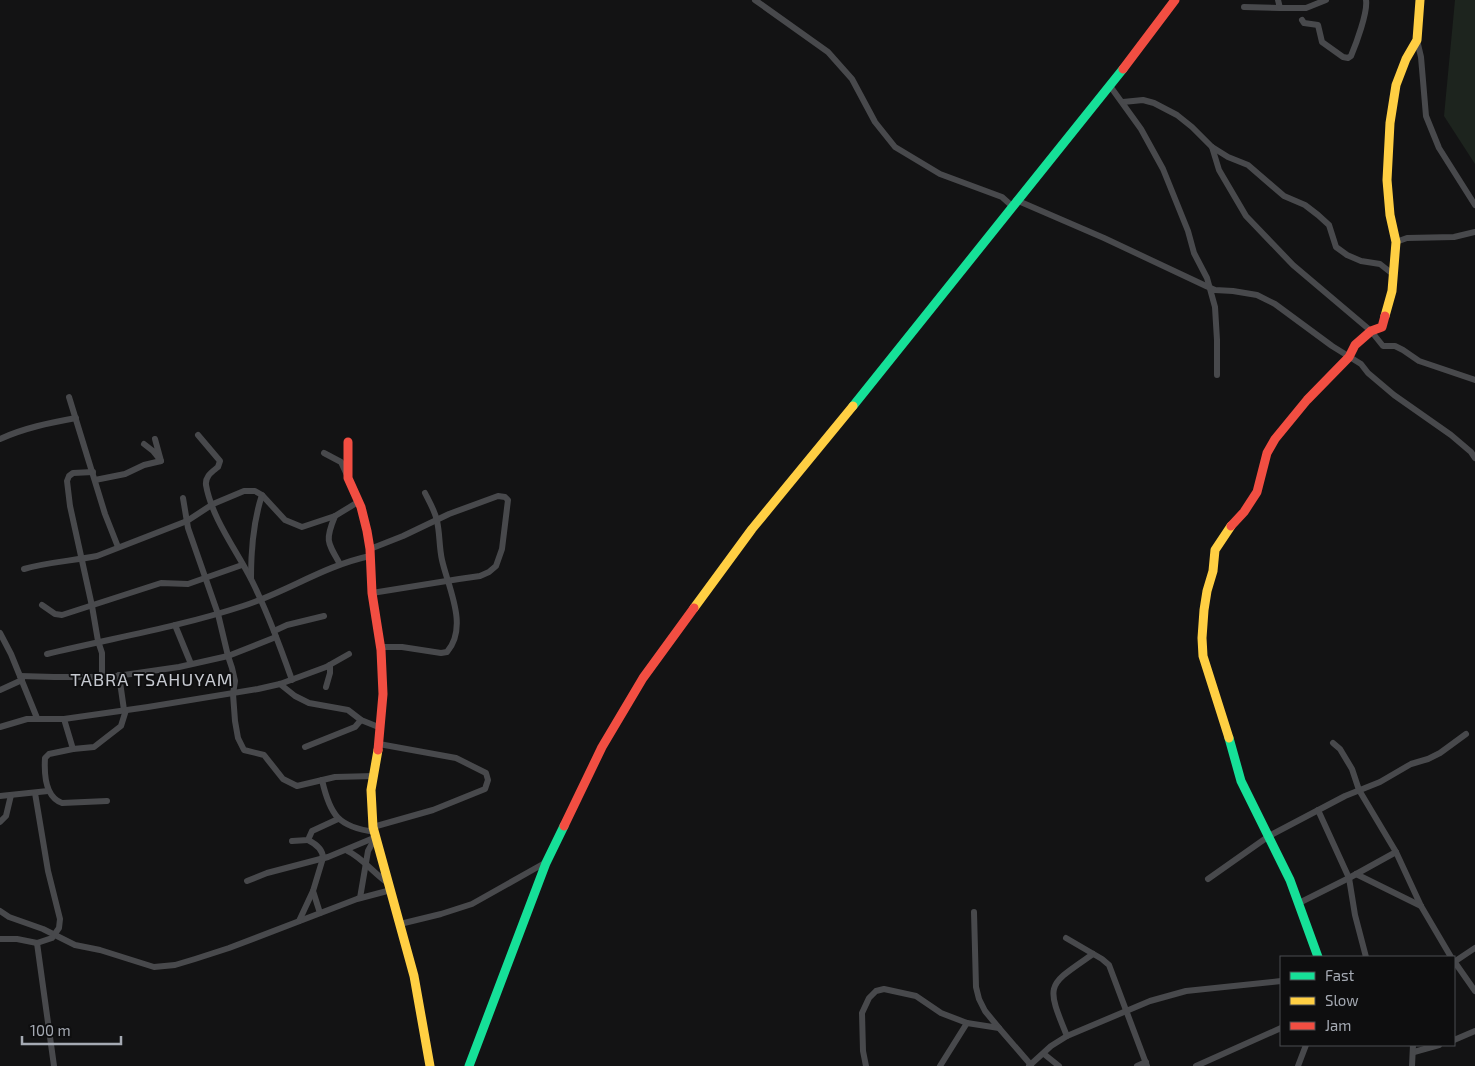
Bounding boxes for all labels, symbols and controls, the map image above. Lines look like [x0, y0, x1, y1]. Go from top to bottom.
district label: TABRA TSAHUYAM [70, 668, 234, 690]
legend [1280, 956, 1455, 1046]
text: Fast [1325, 966, 1355, 984]
text: Slow [1325, 991, 1359, 1009]
scale bar [22, 1014, 121, 1046]
text: Jam [1325, 1016, 1351, 1034]
text: 100 m [30, 1021, 71, 1039]

